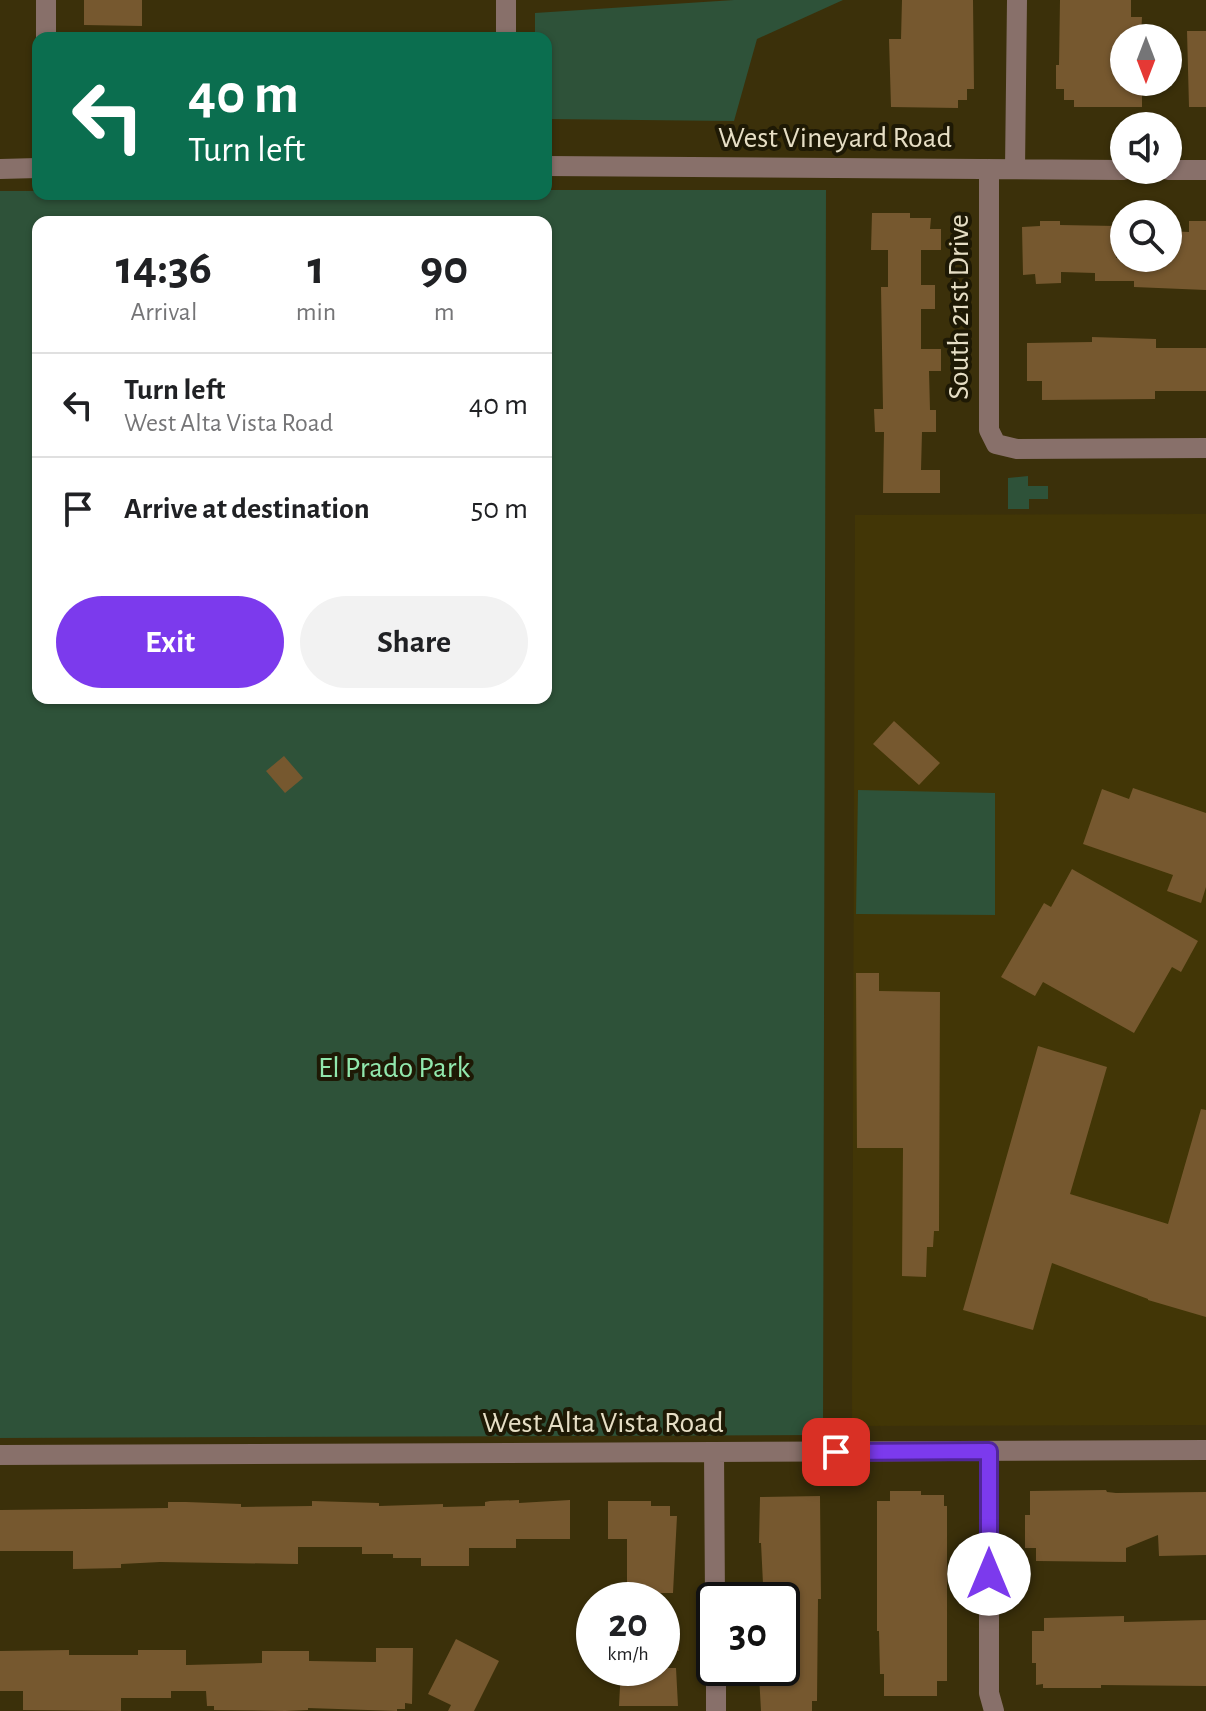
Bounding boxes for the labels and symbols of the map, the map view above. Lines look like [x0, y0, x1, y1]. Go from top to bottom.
north arrow [1110, 24, 1182, 96]
street label: West Vineyard Road [718, 123, 952, 153]
street label: South 21st Drive [944, 214, 974, 400]
park label: El Prado Park [318, 1053, 470, 1083]
street label: West Alta Vista Road [482, 1408, 724, 1438]
pin [802, 1418, 870, 1486]
position arrow [947, 1532, 1031, 1616]
speed limit sign: 30 [696, 1582, 800, 1686]

